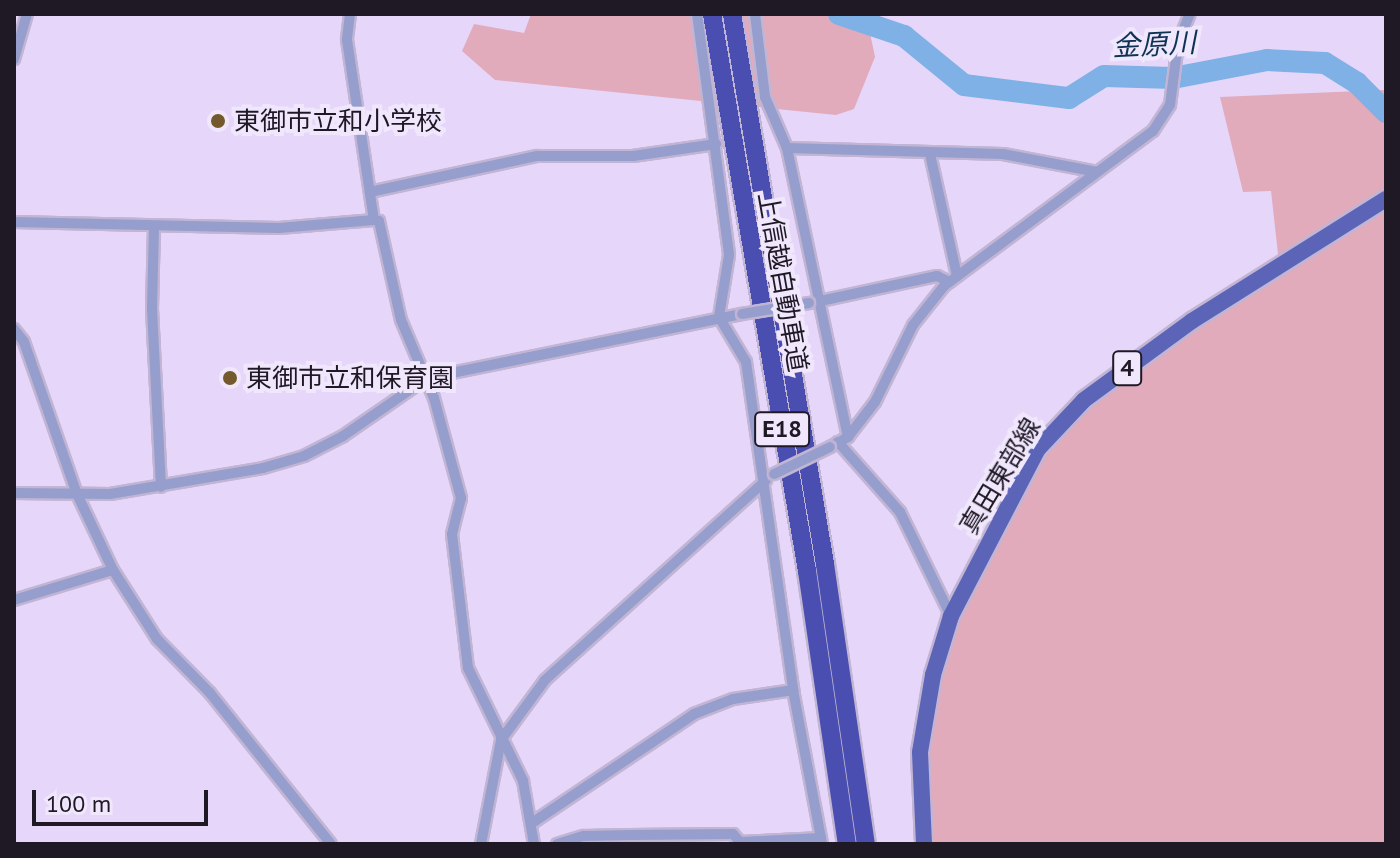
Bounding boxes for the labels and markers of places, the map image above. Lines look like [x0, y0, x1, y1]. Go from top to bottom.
place label: 東御市立和小学校 [234, 105, 442, 137]
marker: 東御市立和小学校 [209, 112, 227, 130]
place label: 東御市立和保育園 [246, 362, 454, 394]
marker: 東御市立和保育園 [221, 369, 239, 387]

